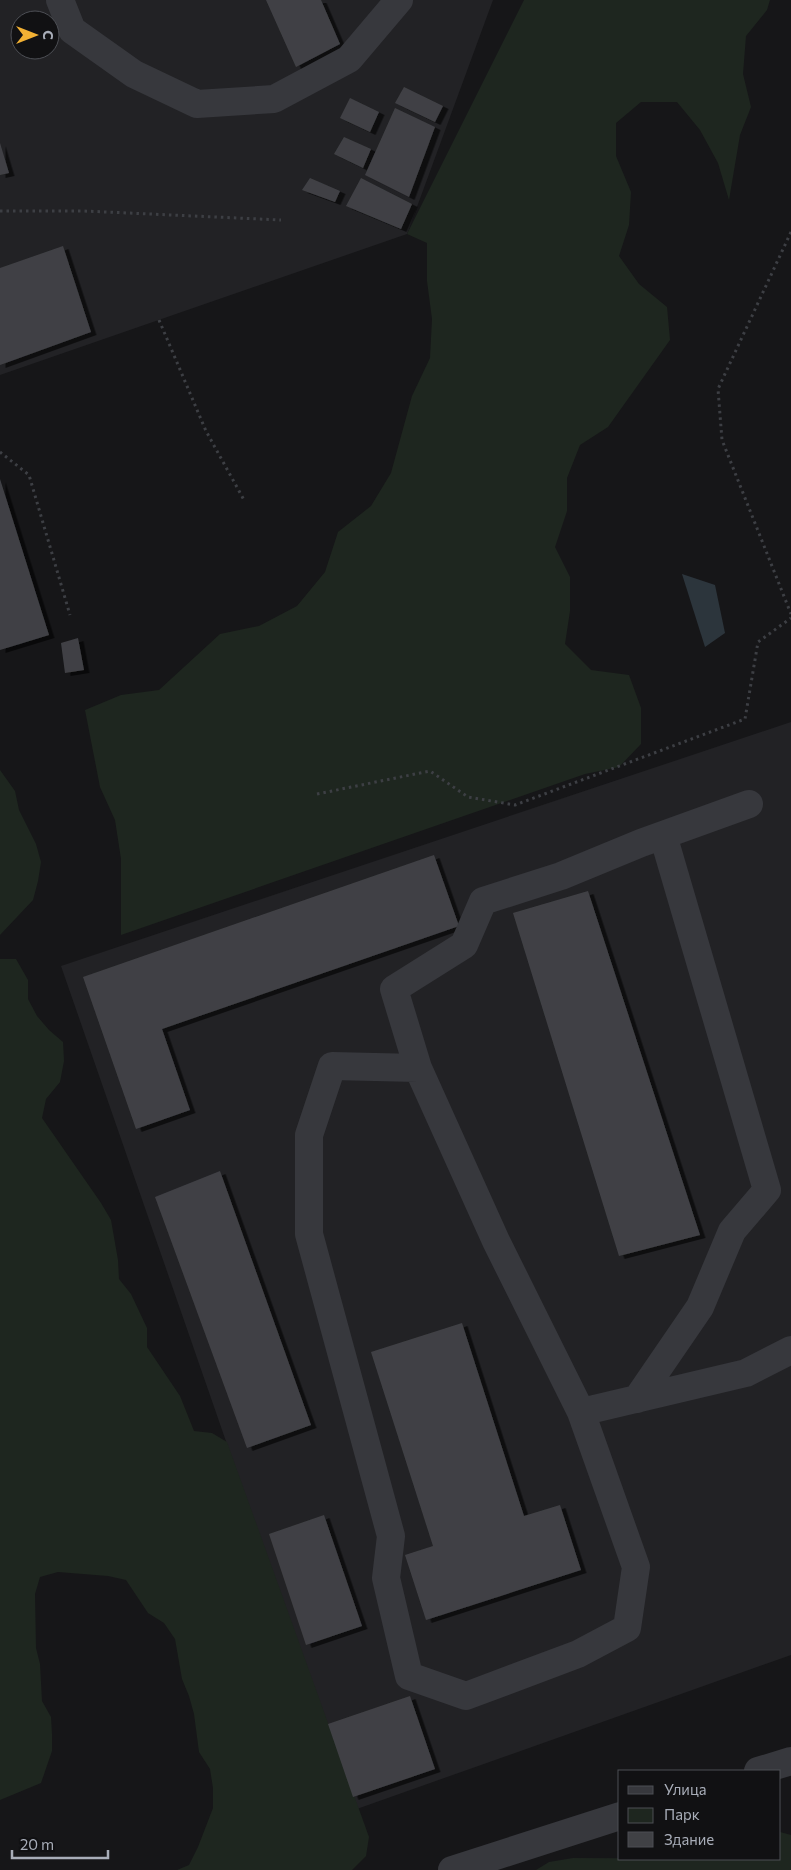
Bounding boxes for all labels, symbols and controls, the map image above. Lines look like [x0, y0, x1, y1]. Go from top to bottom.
north arrow [10, 10, 60, 60]
text: С [40, 30, 57, 40]
legend [618, 1770, 781, 1860]
text: Улица [664, 1780, 706, 1798]
text: Парк [664, 1805, 700, 1823]
scale bar [12, 1828, 109, 1860]
text: Здание [664, 1830, 714, 1848]
text: 20 m [20, 1835, 54, 1853]

